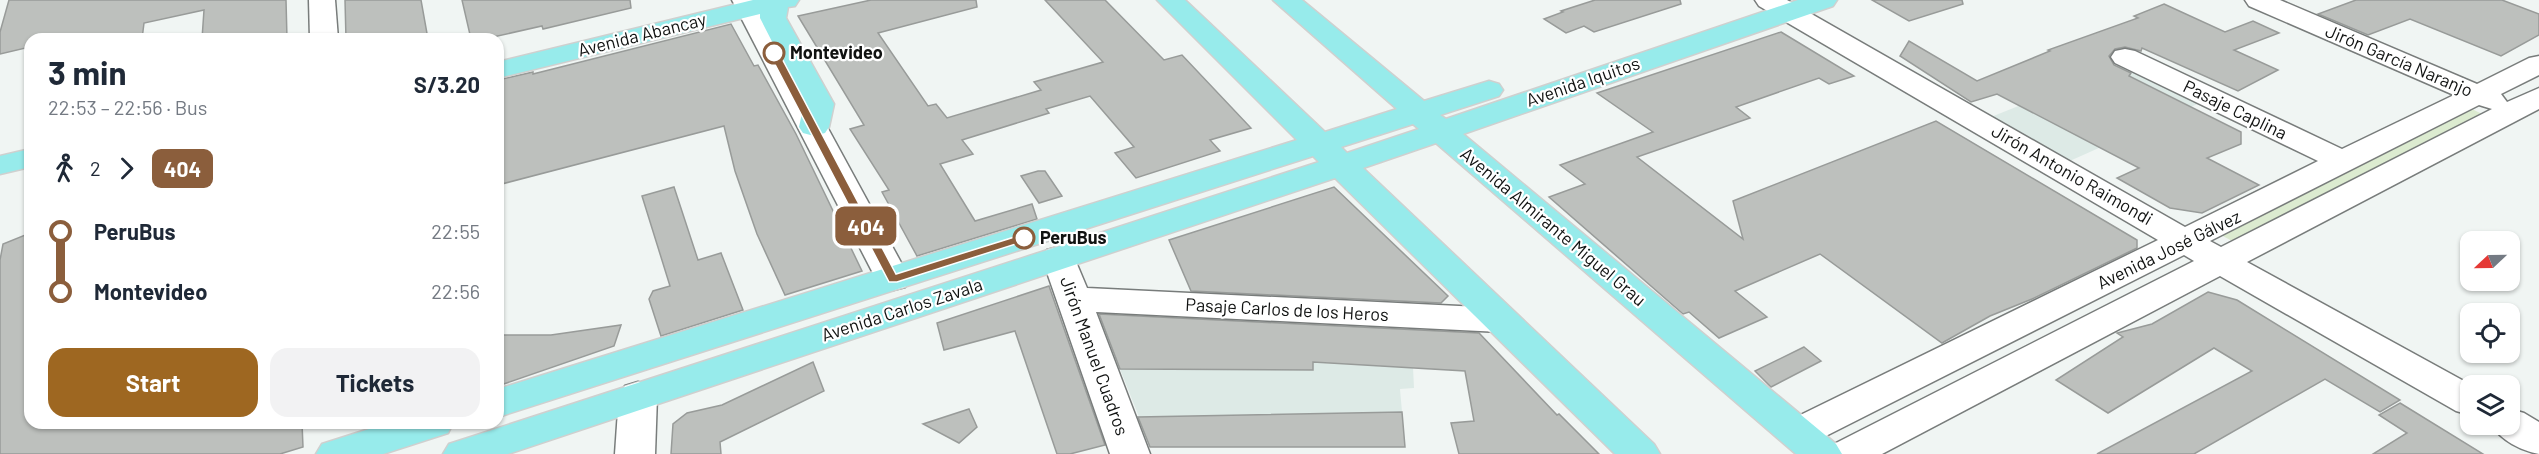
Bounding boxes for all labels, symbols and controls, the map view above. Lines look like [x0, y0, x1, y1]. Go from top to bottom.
street label: Avenida Abancay [575, 7, 708, 61]
street label: Jirón García Naranjo [2322, 19, 2476, 101]
place label: Montevideo [790, 41, 883, 63]
marker: Montevideo [763, 42, 785, 64]
street label: Avenida Iquitos [1523, 51, 1642, 111]
text: 3 min [48, 52, 126, 92]
text: S/3.20 [414, 71, 480, 97]
street label: Pasaje Caplina [2180, 74, 2291, 144]
text: 22:53 – 22:56 · Bus [48, 95, 207, 119]
street label: Jirón Antonio Raimondi [1988, 119, 2157, 229]
street label: Avenida Almirante Miguel Grau [1457, 142, 1651, 310]
icon: walk [48, 152, 81, 185]
icon: forward [110, 152, 143, 185]
text: 2 [90, 156, 101, 180]
text: 404 [164, 156, 201, 181]
street label: Avenida José Gálvez [2093, 205, 2244, 293]
line badge: 404 [832, 206, 900, 246]
text: 404 [847, 214, 885, 239]
text: PeruBus [94, 218, 175, 244]
text: 22:55 [431, 219, 480, 243]
place label: PeruBus [1040, 226, 1107, 248]
marker: PeruBus [1013, 227, 1035, 249]
north arrow [2460, 231, 2520, 291]
map controls [2460, 231, 2520, 435]
street label: Avenida Carlos Zavala [818, 273, 985, 345]
street label: Jirón Manuel Cuadros [1056, 273, 1134, 438]
text: Montevideo [94, 278, 207, 304]
text: 22:56 [431, 279, 480, 303]
street label: Pasaje Carlos de los Heros [1185, 293, 1389, 325]
button: locate [2460, 303, 2520, 363]
button: Start [48, 348, 258, 417]
button: Tickets [270, 348, 480, 417]
button: layers [2460, 375, 2520, 435]

